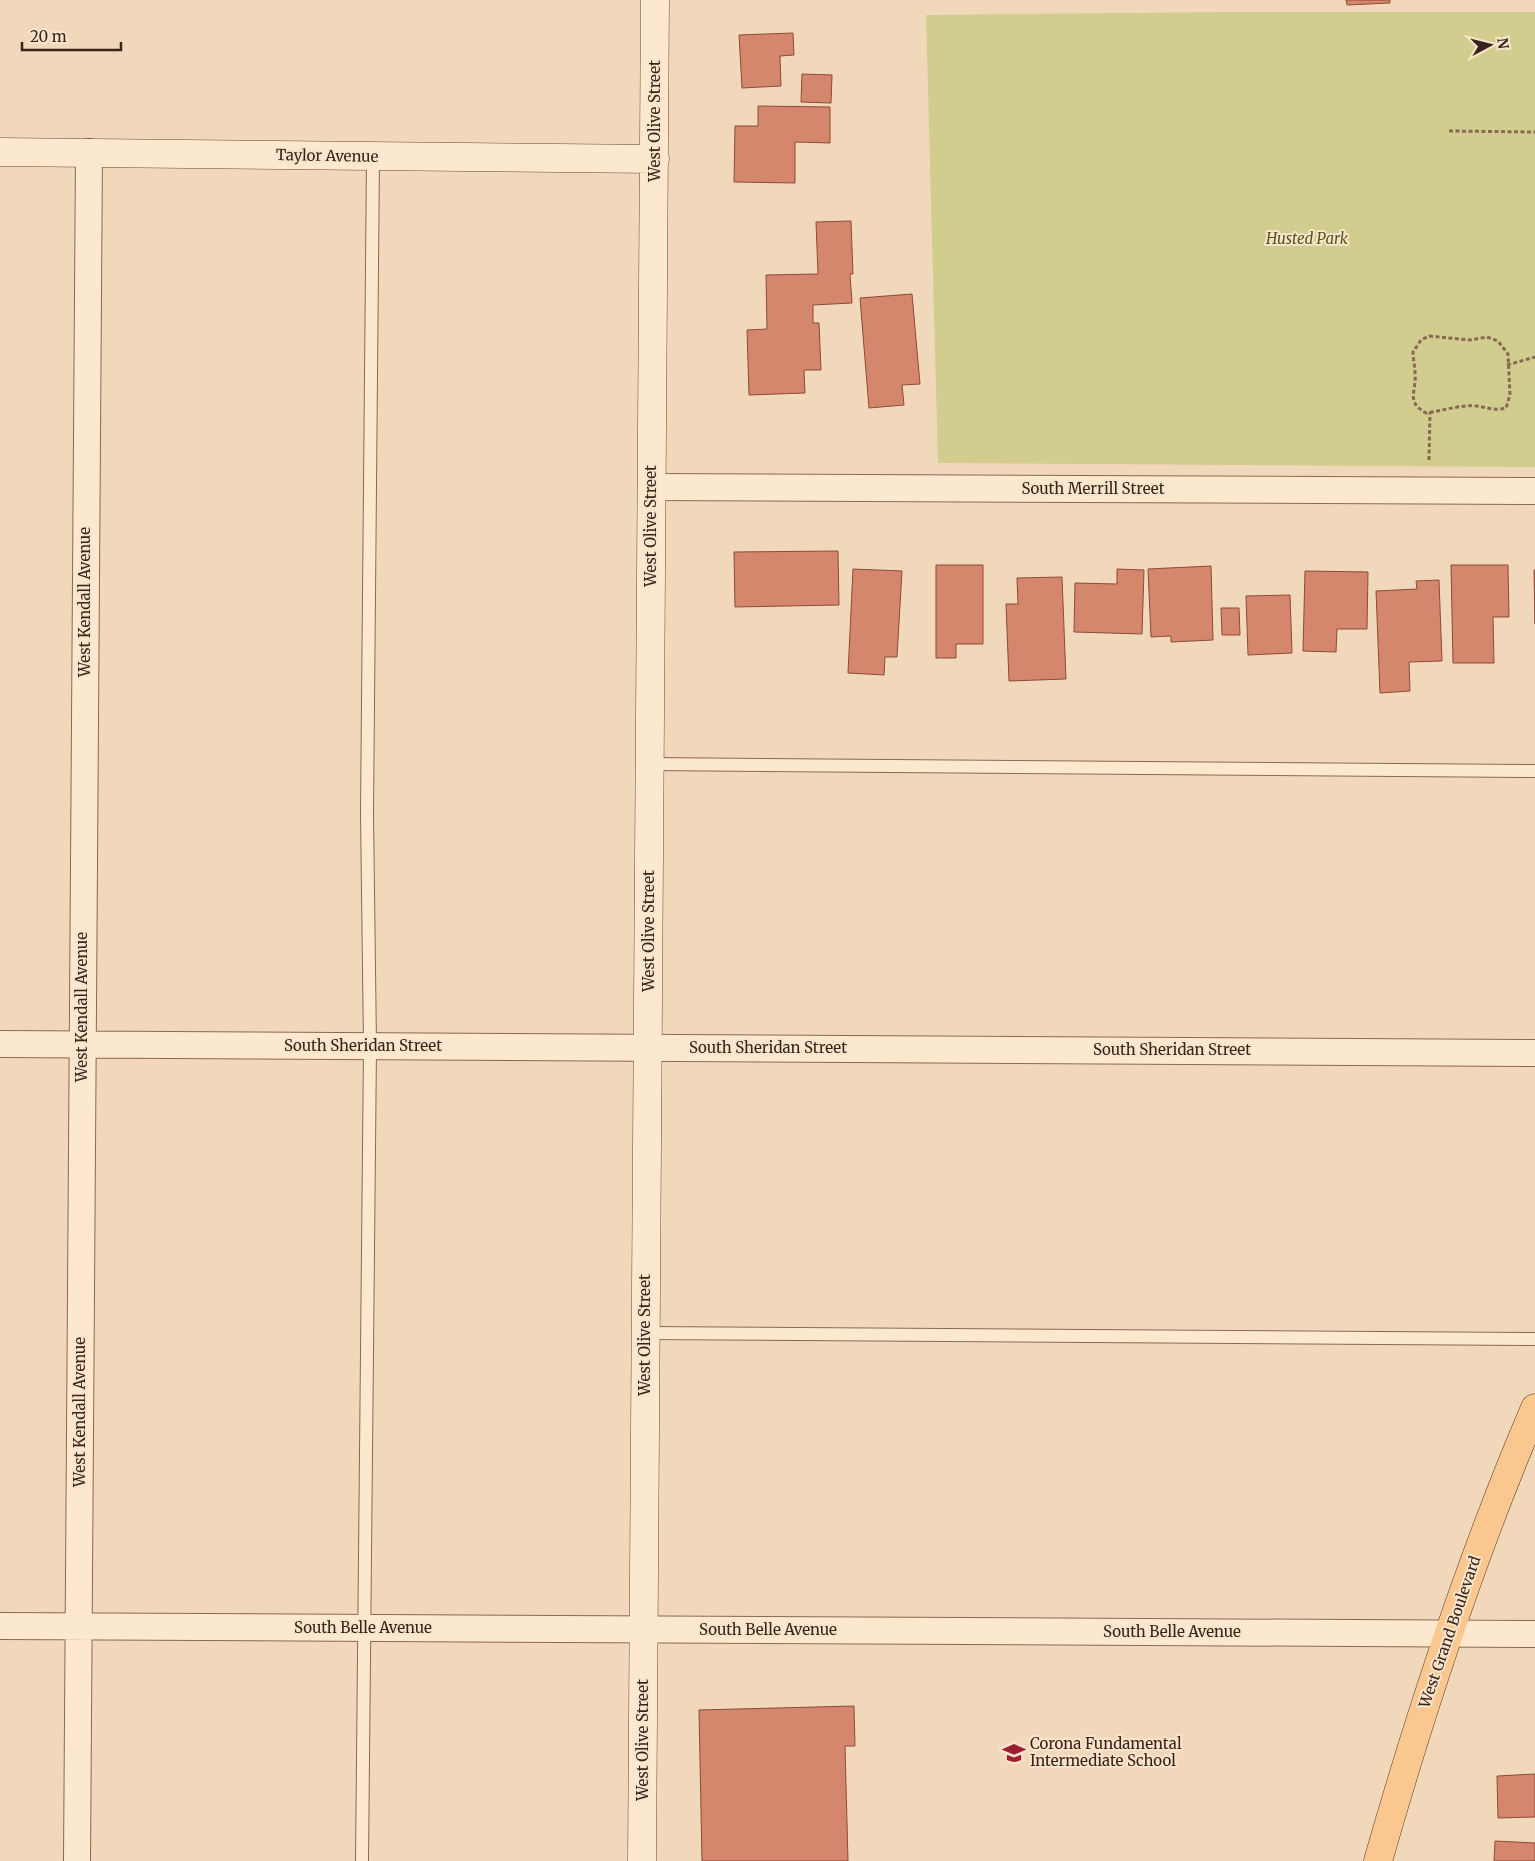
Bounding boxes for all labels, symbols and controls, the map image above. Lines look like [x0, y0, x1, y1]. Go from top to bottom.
scale bar [22, 20, 121, 52]
north arrow [1465, 20, 1515, 70]
text: 20 m [30, 27, 67, 46]
text: N [1493, 37, 1513, 50]
street label: West Olive Street [645, 60, 664, 183]
street label: Taylor Avenue [276, 145, 379, 166]
park label: Husted Park [1265, 229, 1349, 248]
street label: West Olive Street [641, 465, 660, 588]
street label: South Merrill Street [1021, 479, 1165, 498]
street label: West Kendall Avenue [75, 527, 94, 678]
street label: West Olive Street [639, 870, 658, 993]
street label: West Kendall Avenue [72, 932, 91, 1083]
street label: South Sheridan Street [284, 1036, 442, 1055]
street label: South Sheridan Street [689, 1038, 847, 1057]
street label: South Sheridan Street [1093, 1040, 1251, 1059]
street label: West Olive Street [635, 1274, 654, 1397]
street label: West Kendall Avenue [70, 1337, 89, 1488]
street label: West Grand Boulevard [1414, 1553, 1485, 1711]
street label: South Belle Avenue [294, 1618, 432, 1637]
street label: South Belle Avenue [699, 1620, 837, 1639]
street label: South Belle Avenue [1103, 1622, 1241, 1641]
street label: West Olive Street [633, 1679, 652, 1802]
place label: Corona Fundamental Intermediate School [1030, 1734, 1182, 1770]
school or university icon: Corona Fundamental Intermediate School [1001, 1740, 1027, 1766]

